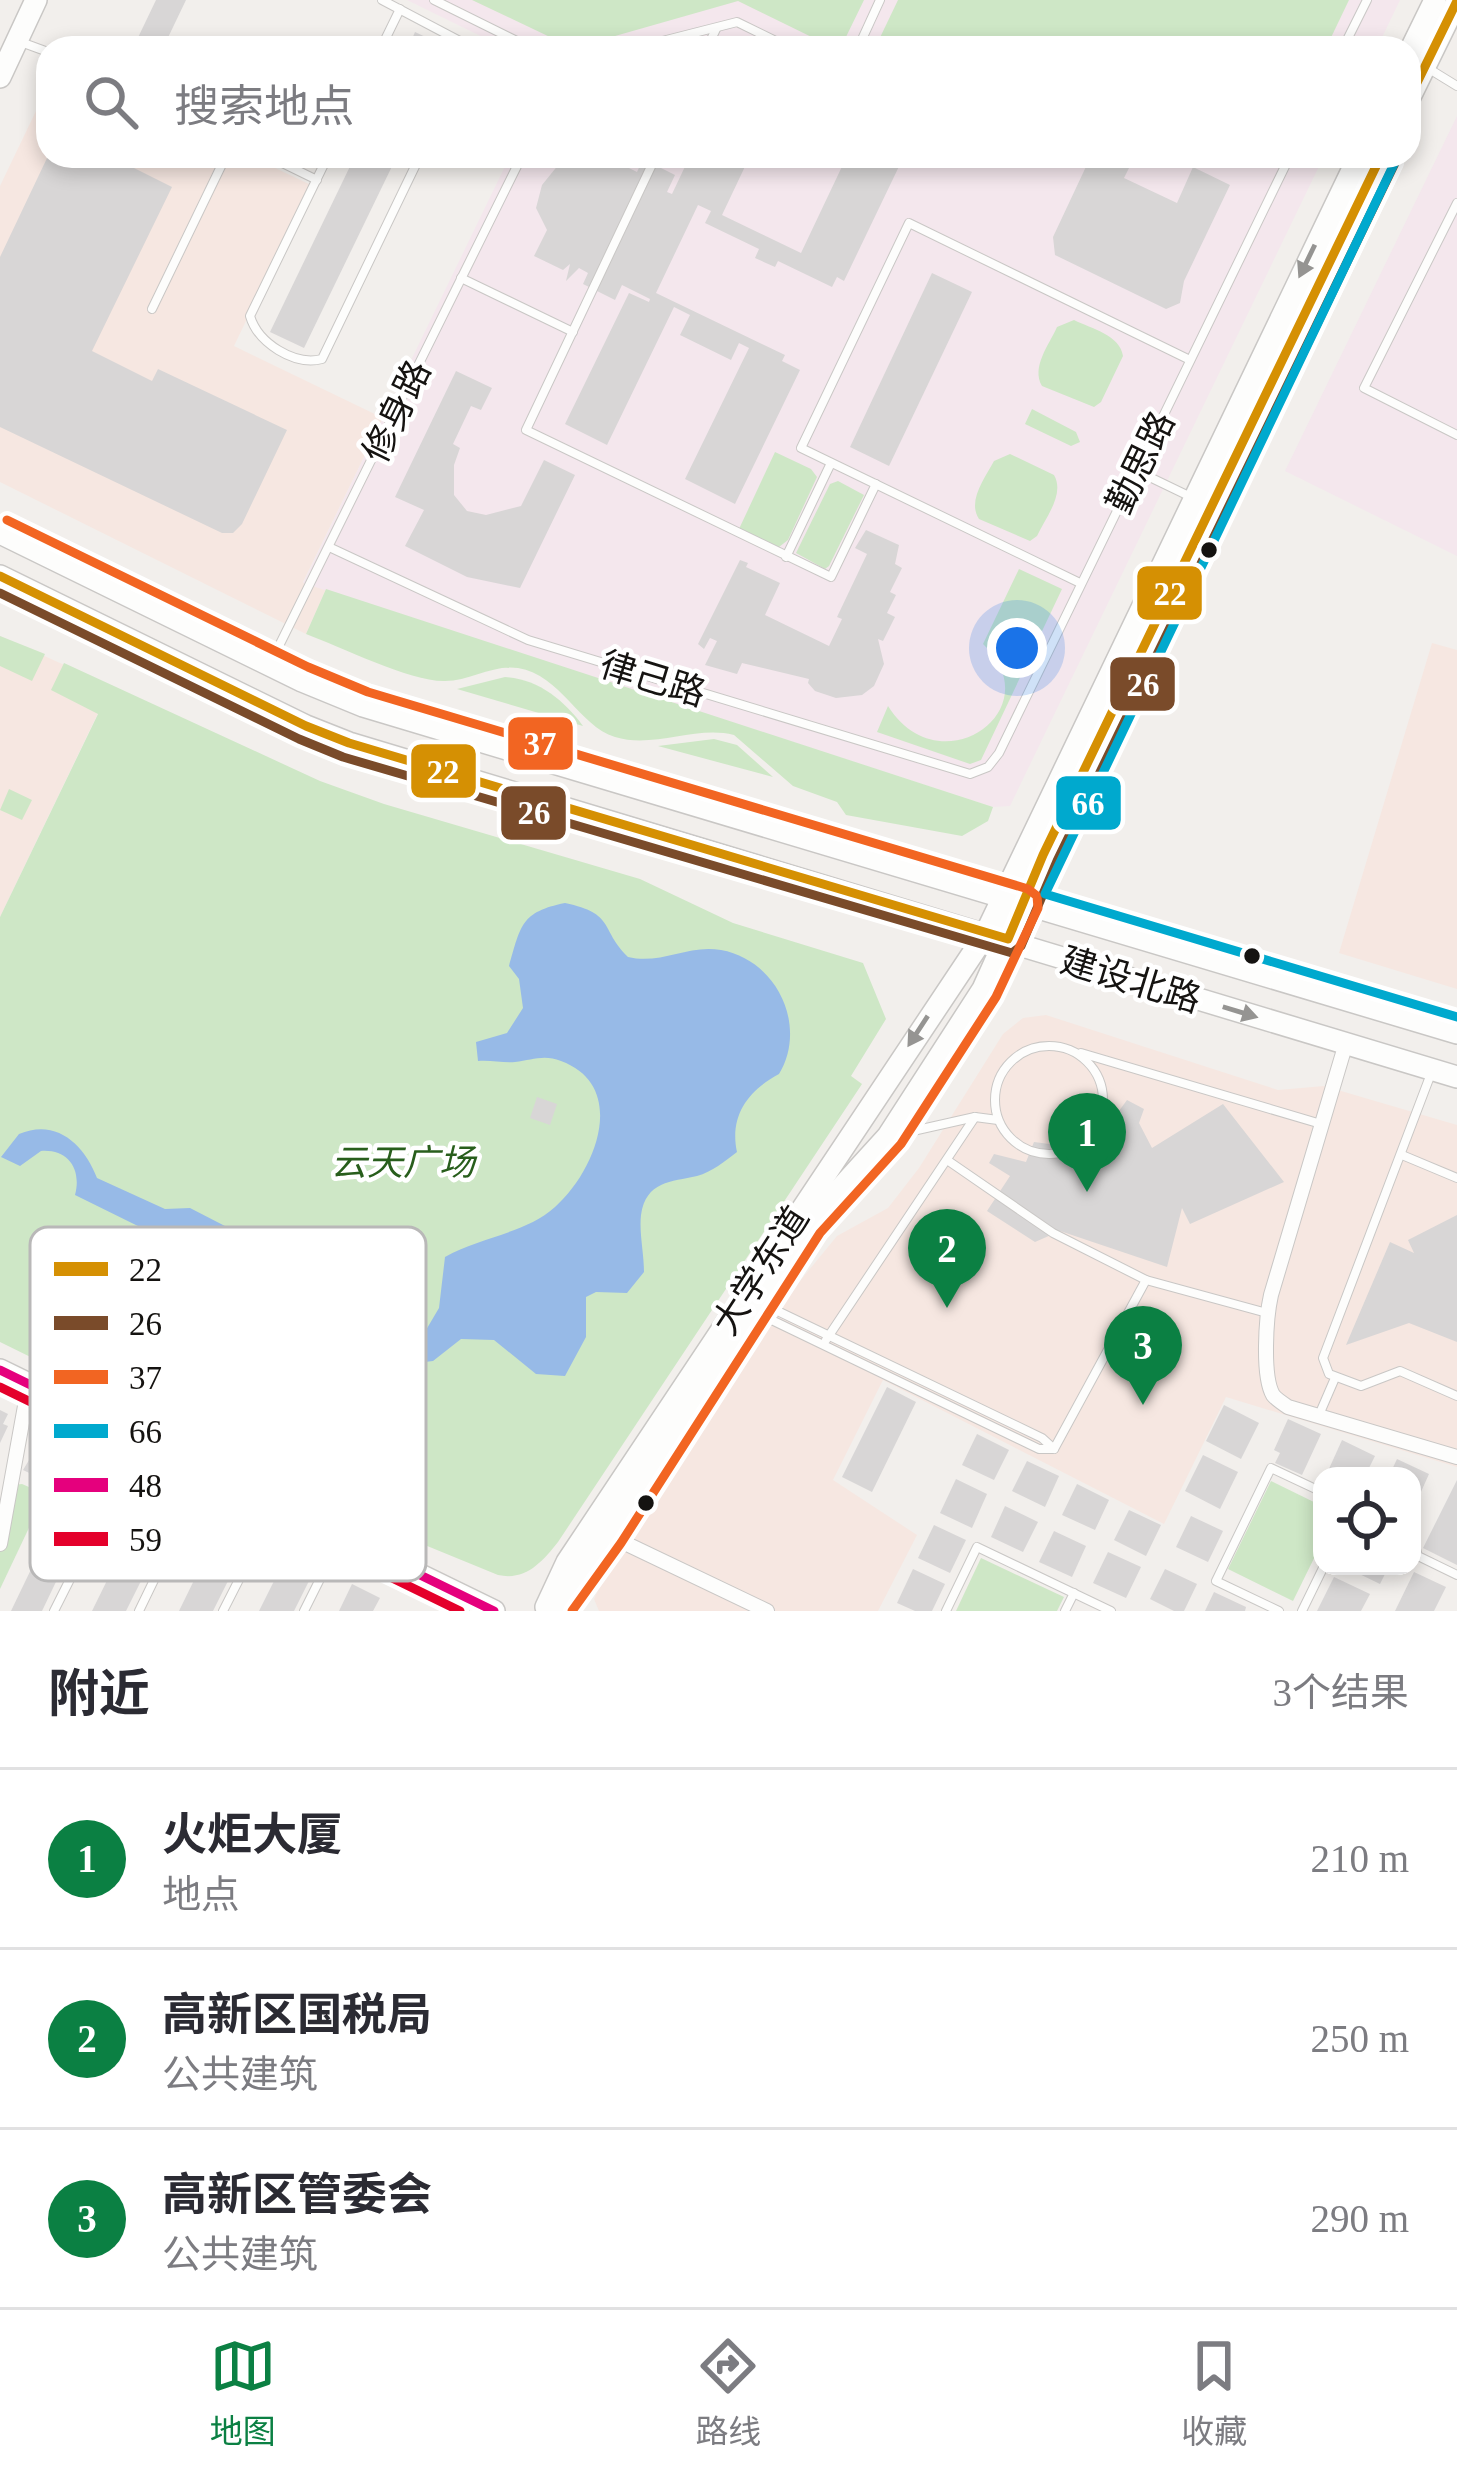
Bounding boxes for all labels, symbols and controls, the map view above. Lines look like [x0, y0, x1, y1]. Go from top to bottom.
search box [36, 36, 1421, 168]
icon: search [78, 69, 144, 135]
text: 搜索地点 [174, 82, 354, 132]
one-way arrow [1298, 244, 1318, 278]
street label: 修身路 [355, 354, 439, 469]
street label: 勤思路 [1099, 405, 1183, 520]
unlabelled marker [1198, 539, 1220, 561]
line badge: 22 [1135, 564, 1204, 622]
text: 22 [1154, 576, 1187, 612]
your location [987, 618, 1047, 678]
street label: 律己路 [595, 644, 710, 714]
line badge: 26 [1108, 655, 1177, 713]
text: 26 [1127, 667, 1160, 703]
line badge: 37 [506, 715, 575, 772]
text: 37 [524, 726, 557, 762]
line badge: 22 [409, 742, 478, 800]
text: 22 [427, 754, 460, 790]
line badge: 66 [1054, 774, 1123, 832]
line badge: 26 [499, 784, 568, 842]
text: 66 [1072, 786, 1105, 822]
text: 26 [518, 795, 551, 831]
street label: 建设北路 [1056, 940, 1205, 1020]
unlabelled marker [1241, 945, 1263, 967]
one-way arrow [1222, 1004, 1259, 1022]
one-way arrow [908, 1014, 930, 1047]
pin: 1 [1048, 1093, 1126, 1192]
park label: 云天广场 [331, 1143, 478, 1183]
street label: 大学东道 [705, 1199, 817, 1342]
pin: 2 [908, 1209, 986, 1308]
legend [30, 1227, 426, 1581]
text: 22 [129, 1252, 162, 1288]
text: 26 [129, 1306, 162, 1342]
pin: 3 [1104, 1306, 1182, 1405]
text: 37 [129, 1360, 162, 1396]
text: 66 [129, 1414, 162, 1450]
map controls [1313, 1467, 1421, 1575]
button: locate [1313, 1467, 1421, 1575]
text: 48 [129, 1468, 162, 1504]
unlabelled marker [635, 1492, 657, 1514]
text: 59 [129, 1522, 162, 1558]
text: 附近 [48, 1666, 150, 1722]
text: 3个结果 [1272, 1671, 1409, 1714]
text: 火炬大厦 [162, 1810, 342, 1860]
text: 1 [77, 1837, 97, 1880]
text: 210 m [1310, 1837, 1409, 1880]
text: 地点 [162, 1873, 240, 1916]
text: 高新区国税局 [162, 1990, 432, 2040]
text: 2 [77, 2017, 97, 2060]
text: 250 m [1310, 2017, 1409, 2060]
text: 公共建筑 [162, 2053, 318, 2096]
text: 高新区管委会 [162, 2170, 432, 2220]
text: 3 [77, 2197, 97, 2240]
text: 290 m [1310, 2197, 1409, 2240]
text: 公共建筑 [162, 2233, 318, 2276]
tab: 地图 [210, 2333, 276, 2453]
tab: 路线 [695, 2333, 761, 2453]
tab: 收藏 [1181, 2333, 1247, 2453]

